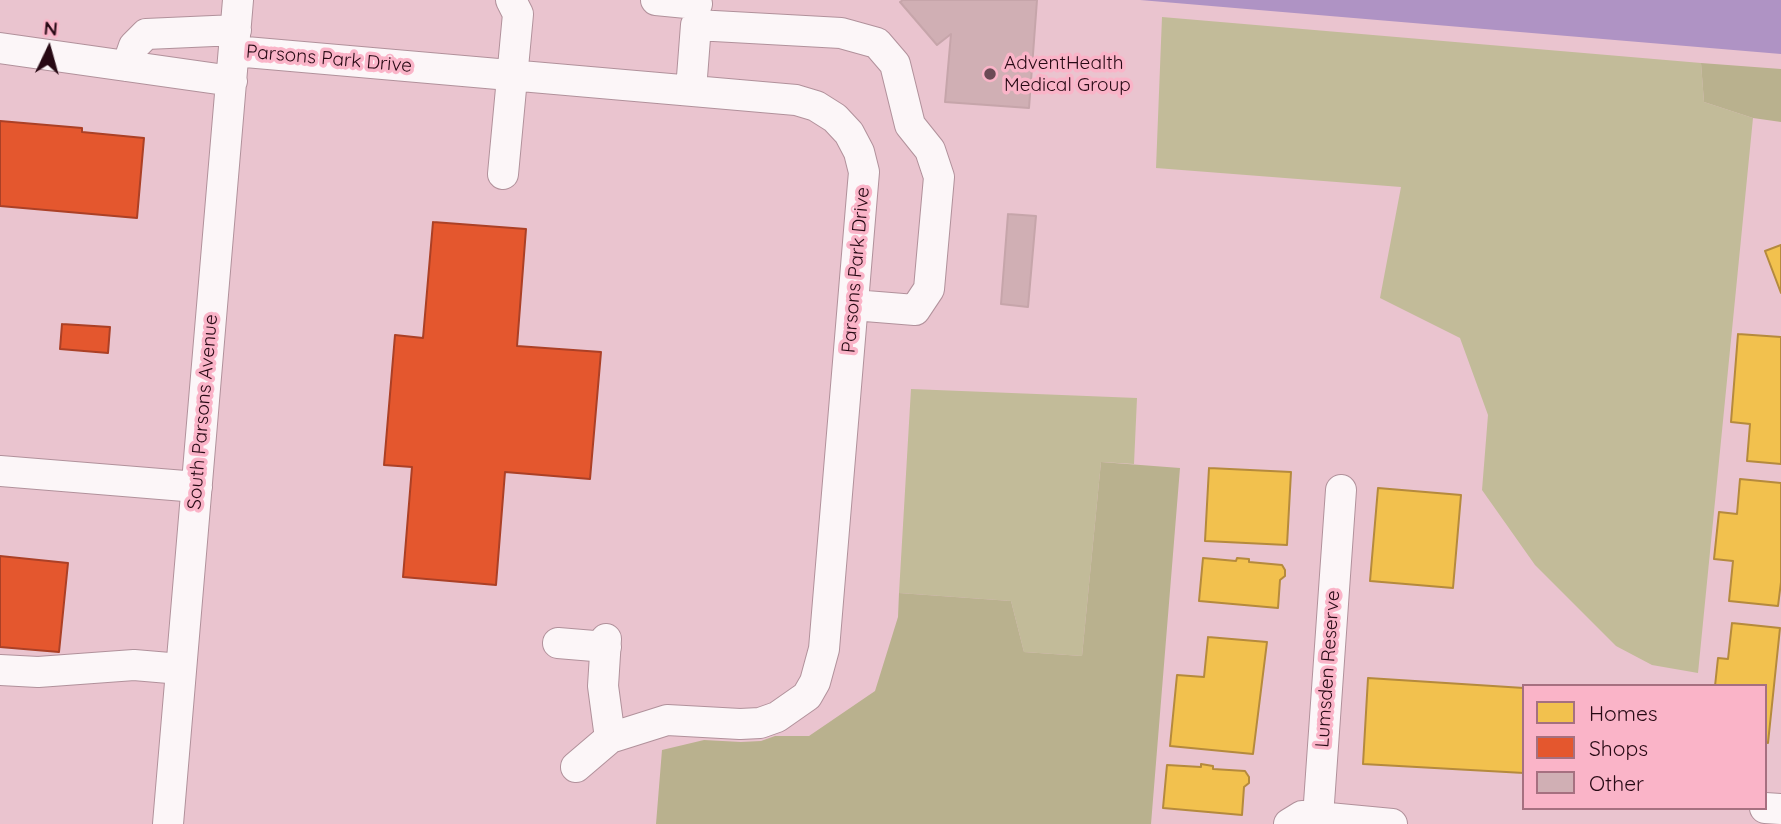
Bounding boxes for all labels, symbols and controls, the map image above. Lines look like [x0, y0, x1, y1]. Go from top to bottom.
north arrow [14, 14, 84, 84]
text: N [43, 16, 59, 41]
street label: Parsons Park Drive [245, 40, 413, 78]
place label: AdventHealth Medical Group [1004, 52, 1131, 96]
marker: AdventHealth Medical Group [982, 66, 998, 82]
street label: Parsons Park Drive [837, 186, 875, 354]
street label: South Parsons Avenue [183, 313, 223, 511]
street label: Lumsden Reserve [1311, 590, 1345, 748]
legend [1522, 684, 1767, 810]
text: Homes [1589, 700, 1658, 726]
text: Shops [1589, 735, 1648, 761]
text: Other [1589, 770, 1644, 796]

